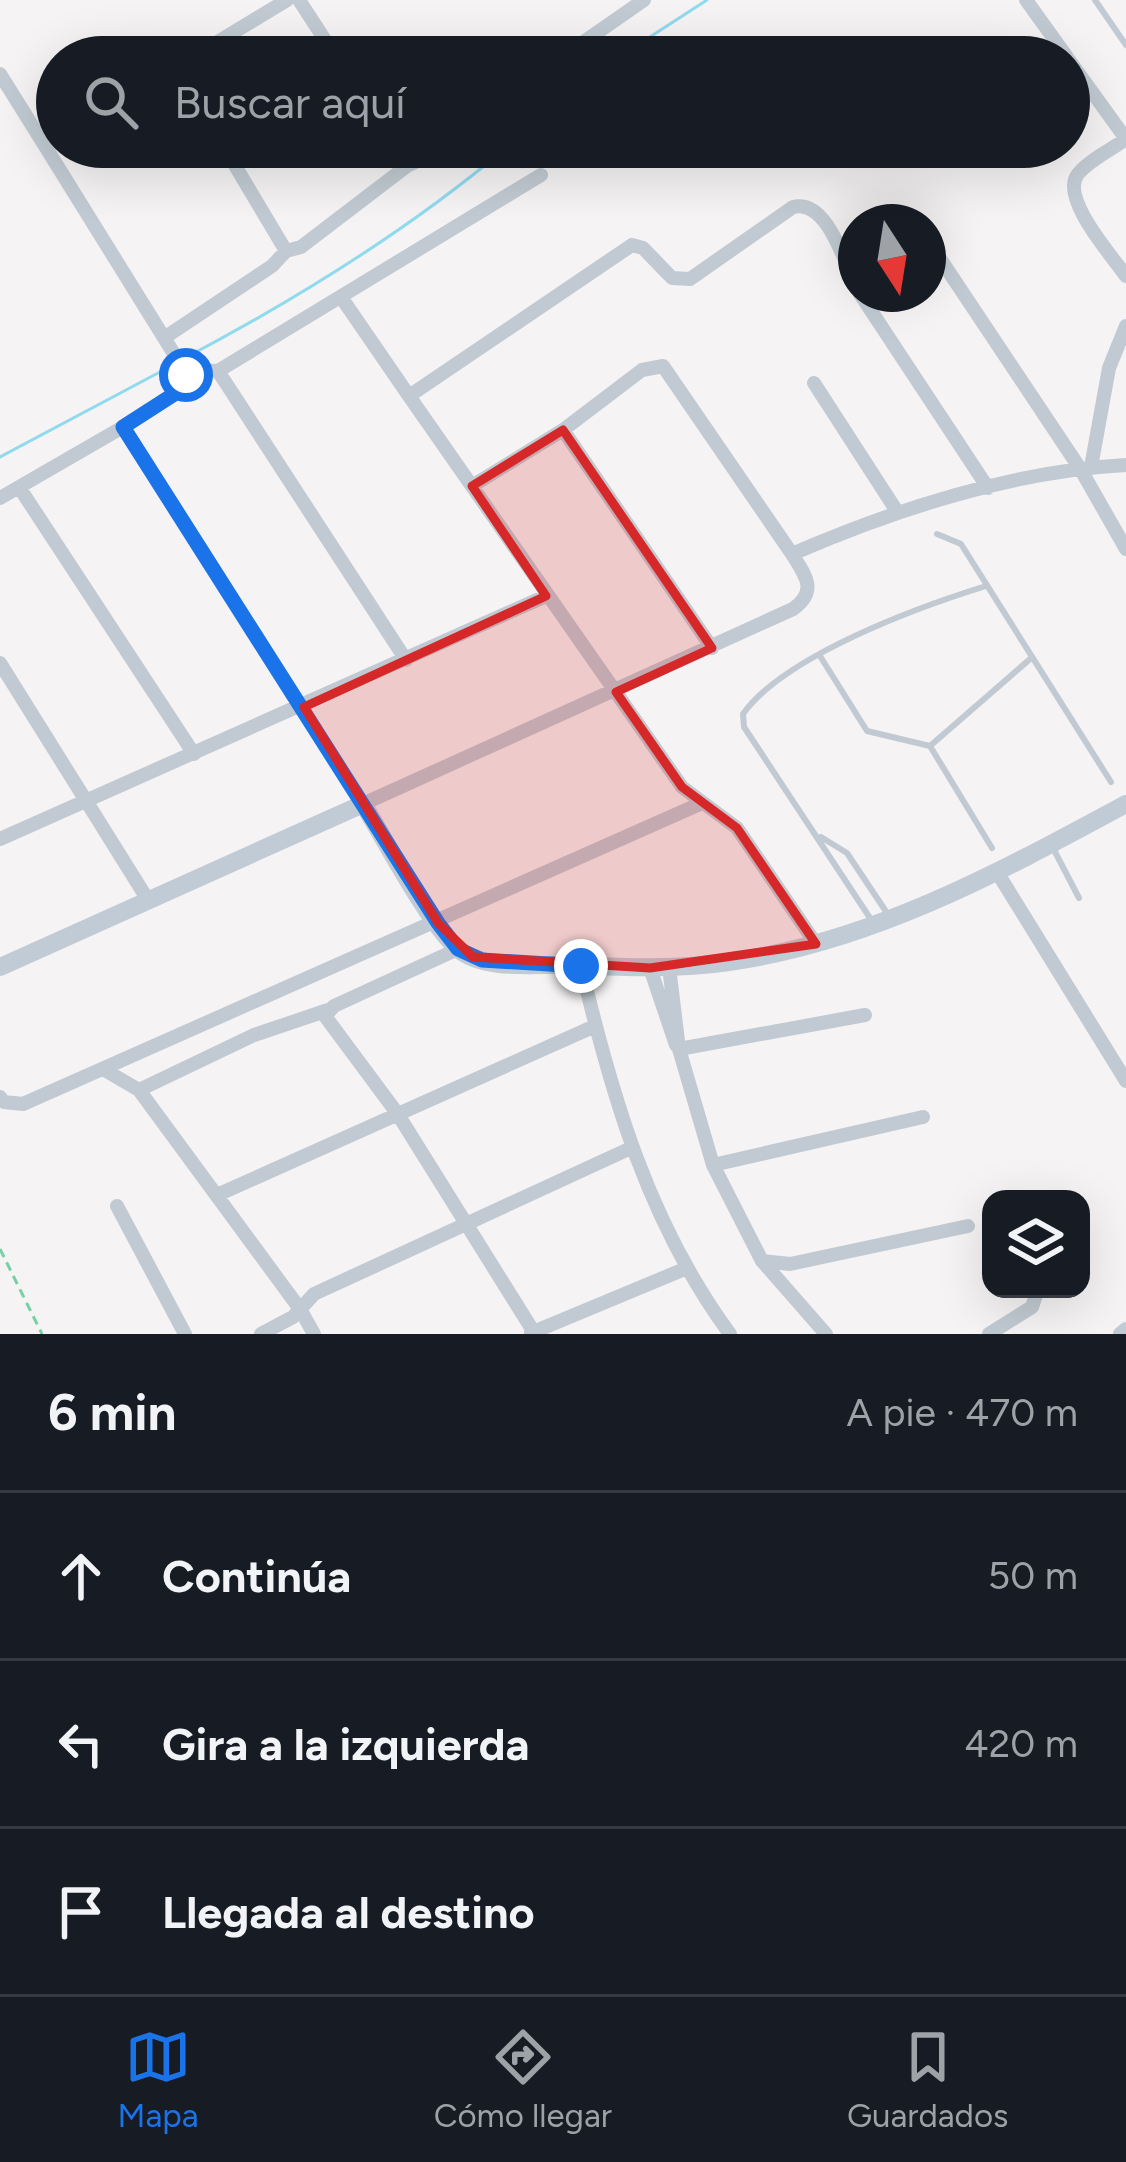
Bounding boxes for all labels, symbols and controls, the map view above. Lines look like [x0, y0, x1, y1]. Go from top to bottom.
search box [36, 36, 1090, 168]
icon: search [78, 69, 144, 135]
text: Buscar aquí [174, 75, 406, 129]
north arrow [838, 204, 946, 312]
route start [159, 348, 213, 402]
route end [554, 939, 608, 993]
map controls [982, 1190, 1090, 1298]
button: layers [982, 1190, 1090, 1298]
text: 6 min [48, 1382, 177, 1443]
text: A pie · 470 m [846, 1389, 1078, 1436]
icon: ahead [48, 1543, 114, 1609]
text: Continúa [162, 1549, 351, 1603]
text: 50 m [988, 1552, 1078, 1599]
icon: left [48, 1711, 114, 1777]
text: Gira a la izquierda [162, 1717, 529, 1771]
text: 420 m [964, 1720, 1078, 1767]
icon: arrive [48, 1879, 114, 1945]
text: Llegada al destino [162, 1885, 535, 1939]
tab: Mapa [118, 2024, 199, 2135]
tab: Cómo llegar [434, 2024, 612, 2135]
tab: Guardados [847, 2024, 1008, 2135]

